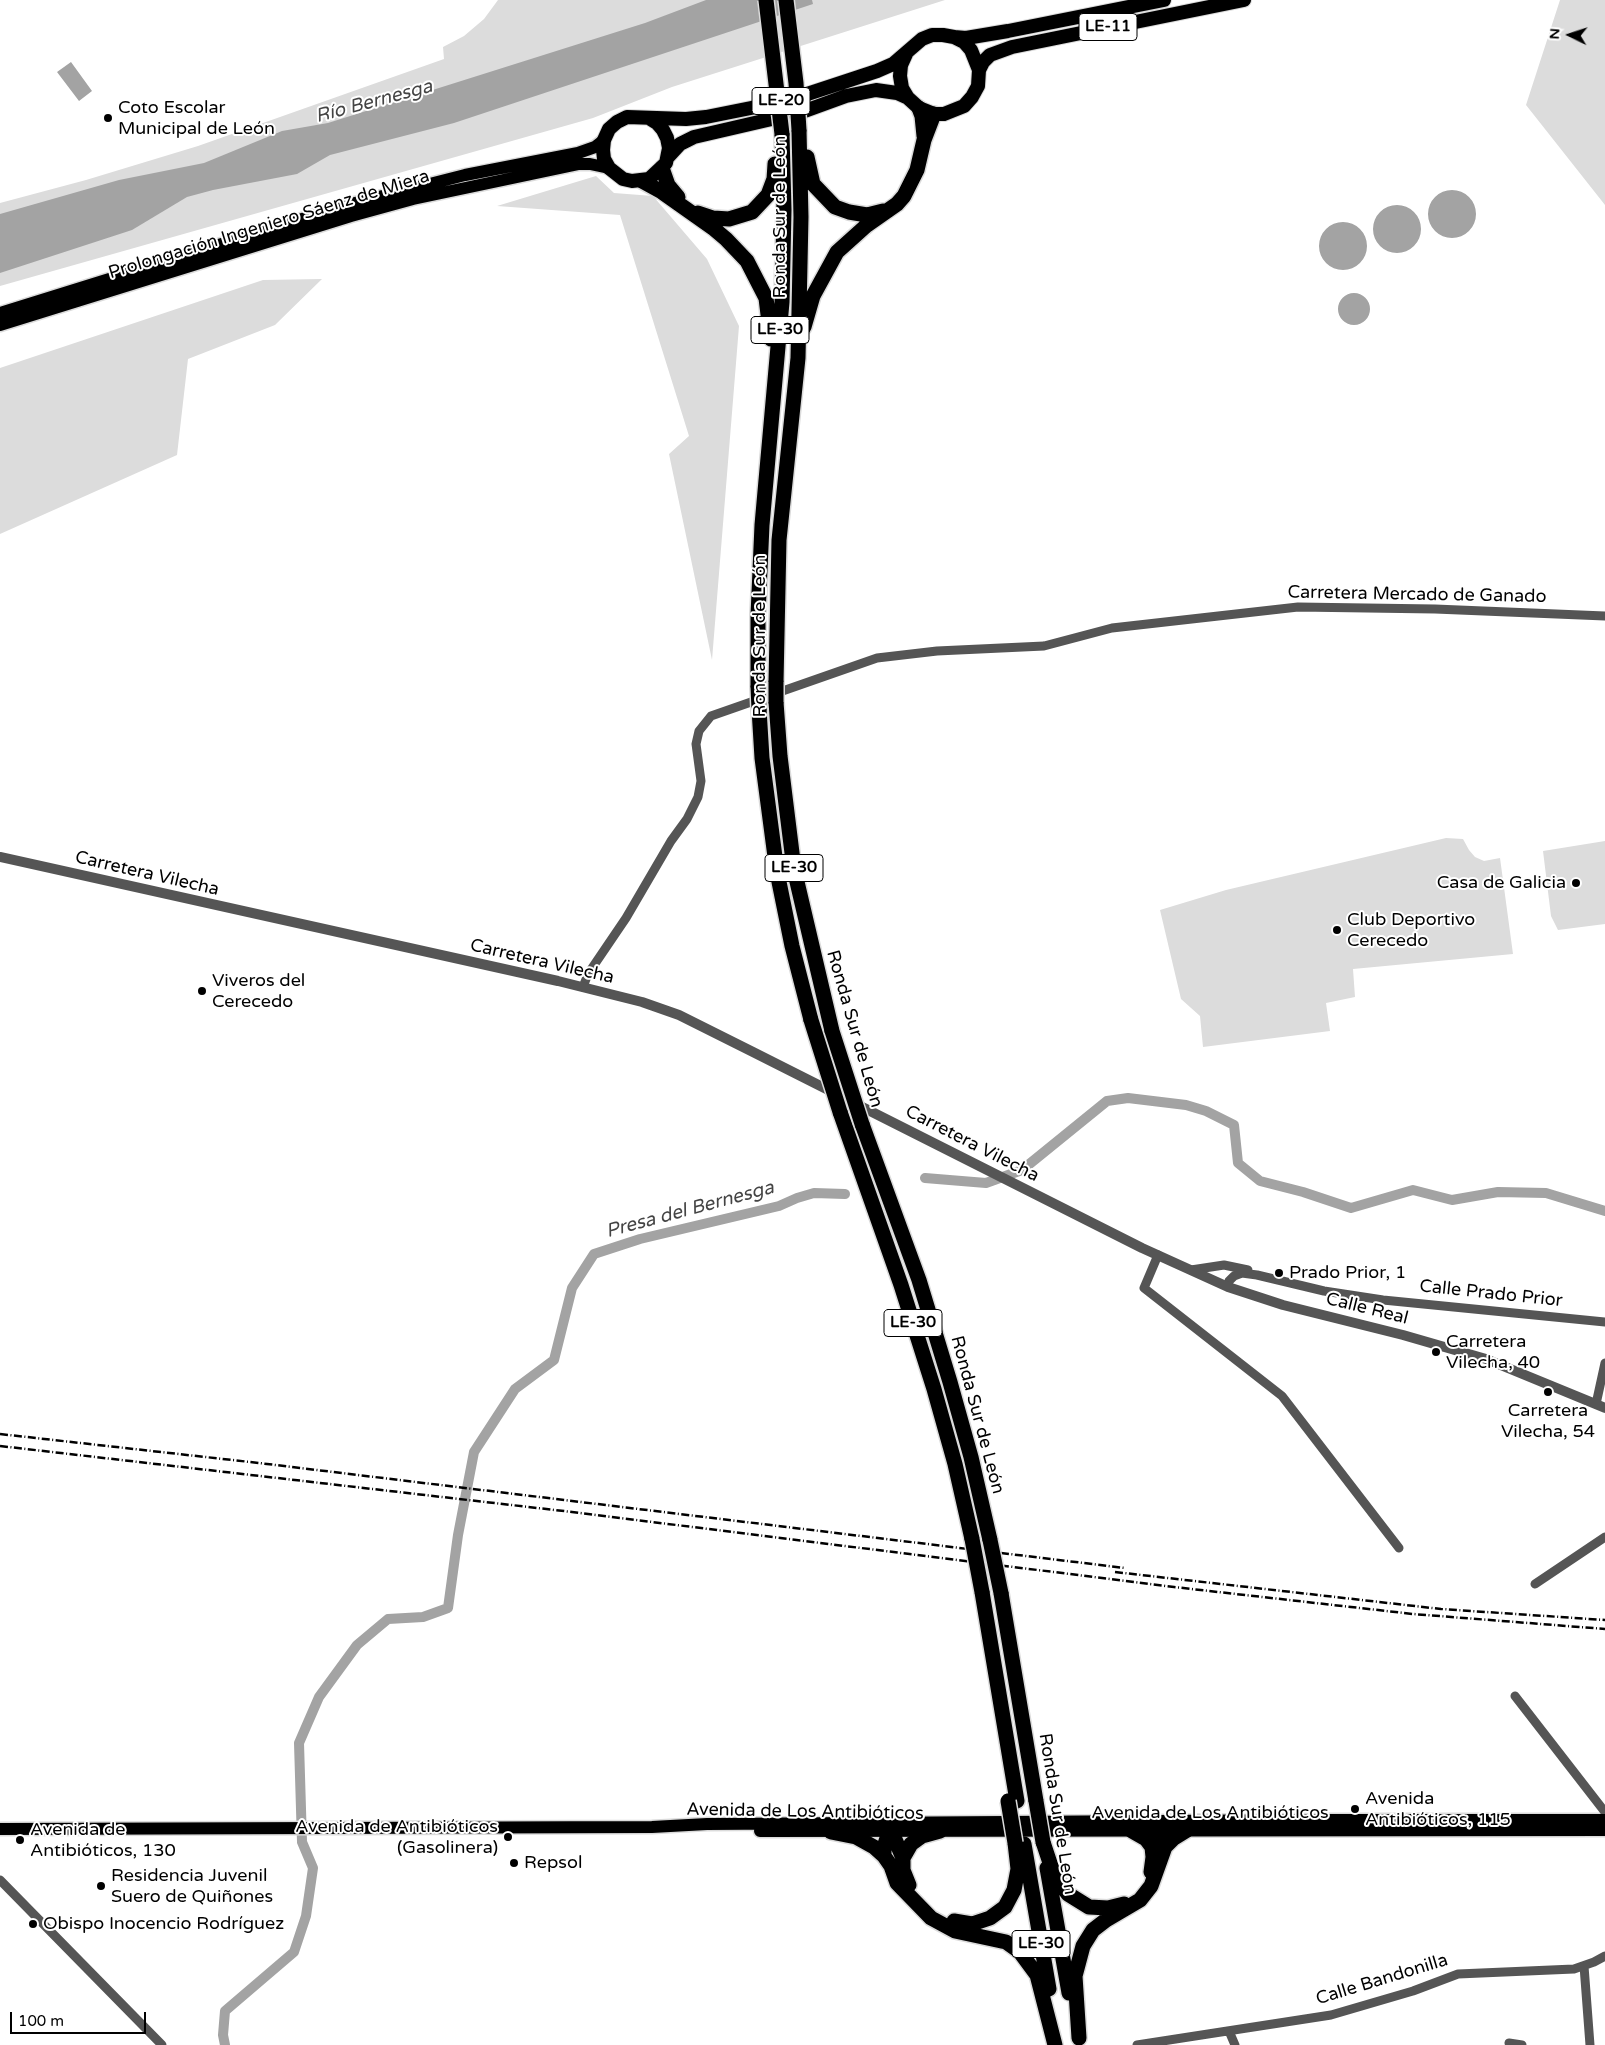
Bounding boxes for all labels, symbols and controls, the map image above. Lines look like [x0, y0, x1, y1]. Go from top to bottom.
north arrow [1545, 10, 1595, 60]
road number: LE-11 [1079, 14, 1137, 41]
text: N [1546, 28, 1563, 40]
water label: Río Bernesga [313, 75, 435, 129]
road number: LE-20 [752, 88, 810, 114]
place label: Coto Escolar Municipal de León [118, 97, 275, 140]
marker: Coto Escolar Municipal de León [102, 112, 114, 124]
street label: Ronda Sur de León [769, 135, 791, 299]
street label: Prolongación Ingeniero Sáenz de Miera [106, 166, 432, 284]
road number: LE-30 [751, 316, 809, 344]
street label: Ronda Sur de León [749, 554, 771, 718]
street label: Carretera Mercado de Ganado [1287, 582, 1547, 608]
street label: Carretera Vilecha [73, 847, 221, 901]
road number: LE-30 [765, 854, 823, 881]
place label: Casa de Galicia [1437, 872, 1566, 894]
marker: Casa de Galicia [1570, 877, 1582, 889]
place label: Club Deportivo Cerecedo [1347, 909, 1475, 952]
marker: Club Deportivo Cerecedo [1331, 924, 1343, 936]
street label: Carretera Vilecha [468, 935, 616, 989]
street label: Ronda Sur de León [821, 948, 887, 1110]
place label: Viveros del Cerecedo [212, 970, 305, 1012]
marker: Viveros del Cerecedo [196, 985, 208, 997]
street label: Carretera Vilecha [902, 1101, 1042, 1187]
water label: Presa del Bernesga [604, 1177, 776, 1243]
place label: Prado Prior, 1 [1289, 1262, 1406, 1284]
marker: Prado Prior, 1 [1273, 1267, 1285, 1279]
street label: Calle Prado Prior [1418, 1276, 1564, 1312]
street label: Calle Real [1324, 1288, 1410, 1330]
road number: LE-30 [884, 1310, 942, 1336]
place label: Carretera Vilecha, 40 [1446, 1331, 1540, 1374]
street label: Ronda Sur de León [945, 1333, 1009, 1497]
marker: Carretera Vilecha, 40 [1430, 1346, 1442, 1358]
marker: Carretera Vilecha, 54 [1542, 1386, 1554, 1398]
place label: Carretera Vilecha, 54 [1501, 1400, 1595, 1442]
street label: Ronda Sur de León [1034, 1732, 1080, 1896]
place label: Avenida Antibióticos, 115 [1365, 1788, 1511, 1830]
street label: Avenida de Los Antibióticos [686, 1799, 924, 1825]
street label: Avenida de Los Antibióticos [1091, 1802, 1329, 1824]
marker: Avenida Antibióticos, 115 [1349, 1803, 1361, 1815]
place label: Avenida de Antibióticos (Gasolinera) [295, 1816, 498, 1858]
place label: Avenida de Antibióticos, 130 [30, 1819, 176, 1862]
marker: Avenida de Antibióticos (Gasolinera) [502, 1831, 514, 1843]
marker: Avenida de Antibióticos, 130 [14, 1834, 26, 1846]
place label: Repsol [524, 1852, 582, 1874]
marker: Repsol [508, 1857, 520, 1869]
place label: Residencia Juvenil Suero de Quiñones [111, 1865, 273, 1908]
marker: Residencia Juvenil Suero de Quiñones [95, 1880, 107, 1892]
place label: Obispo Inocencio Rodríguez [43, 1913, 284, 1935]
marker: Obispo Inocencio Rodríguez [27, 1918, 39, 1930]
road number: LE-30 [1012, 1930, 1070, 1958]
street label: Calle Bandonilla [1313, 1950, 1451, 2010]
scale bar [12, 2002, 149, 2034]
text: 100 m [18, 2012, 64, 2030]

